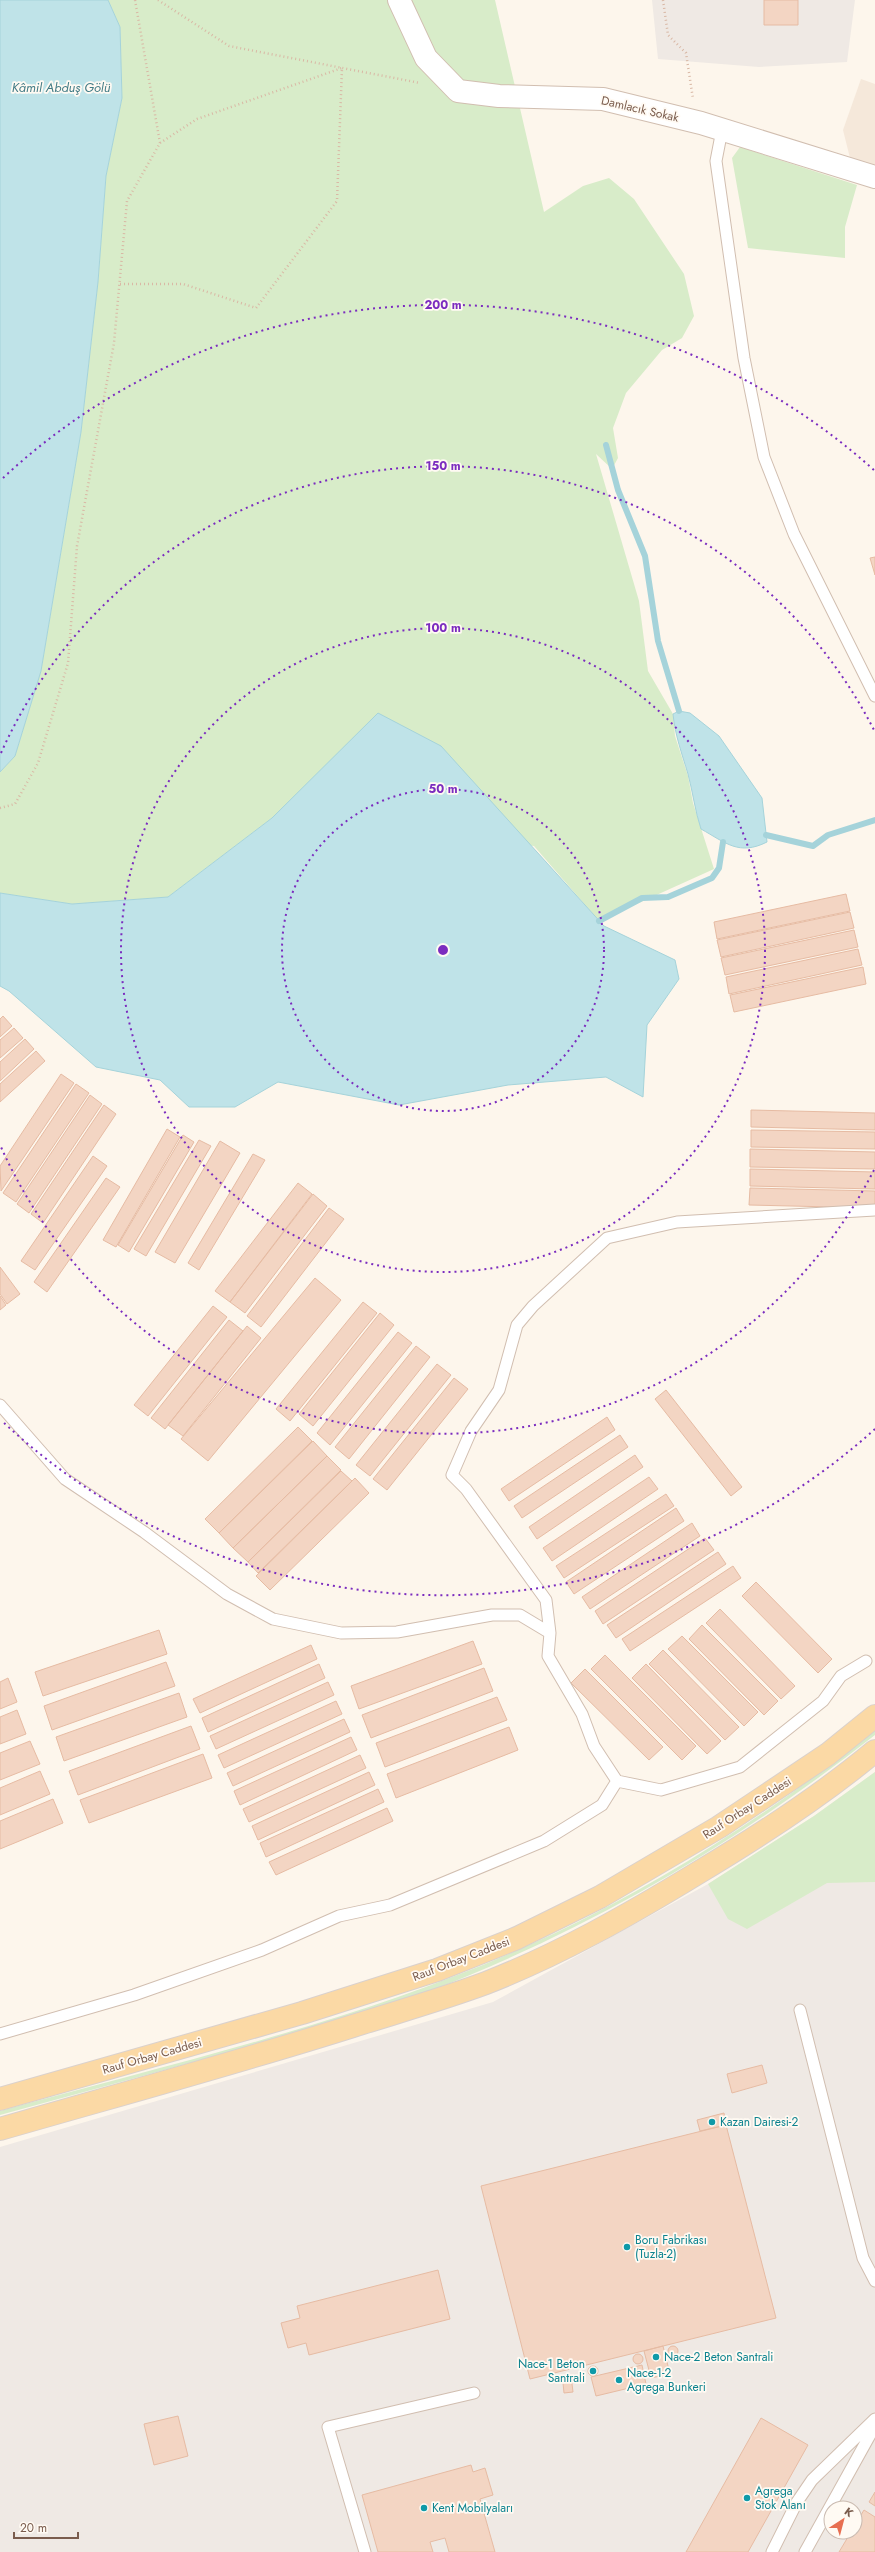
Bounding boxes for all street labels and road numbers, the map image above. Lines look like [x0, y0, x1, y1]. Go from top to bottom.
street label: Damlacık Sokak [599, 91, 681, 127]
street label: Rauf Orbay Caddesi [699, 1772, 795, 1844]
street label: Rauf Orbay Caddesi [410, 1932, 512, 1986]
street label: Rauf Orbay Caddesi [100, 2033, 204, 2079]

